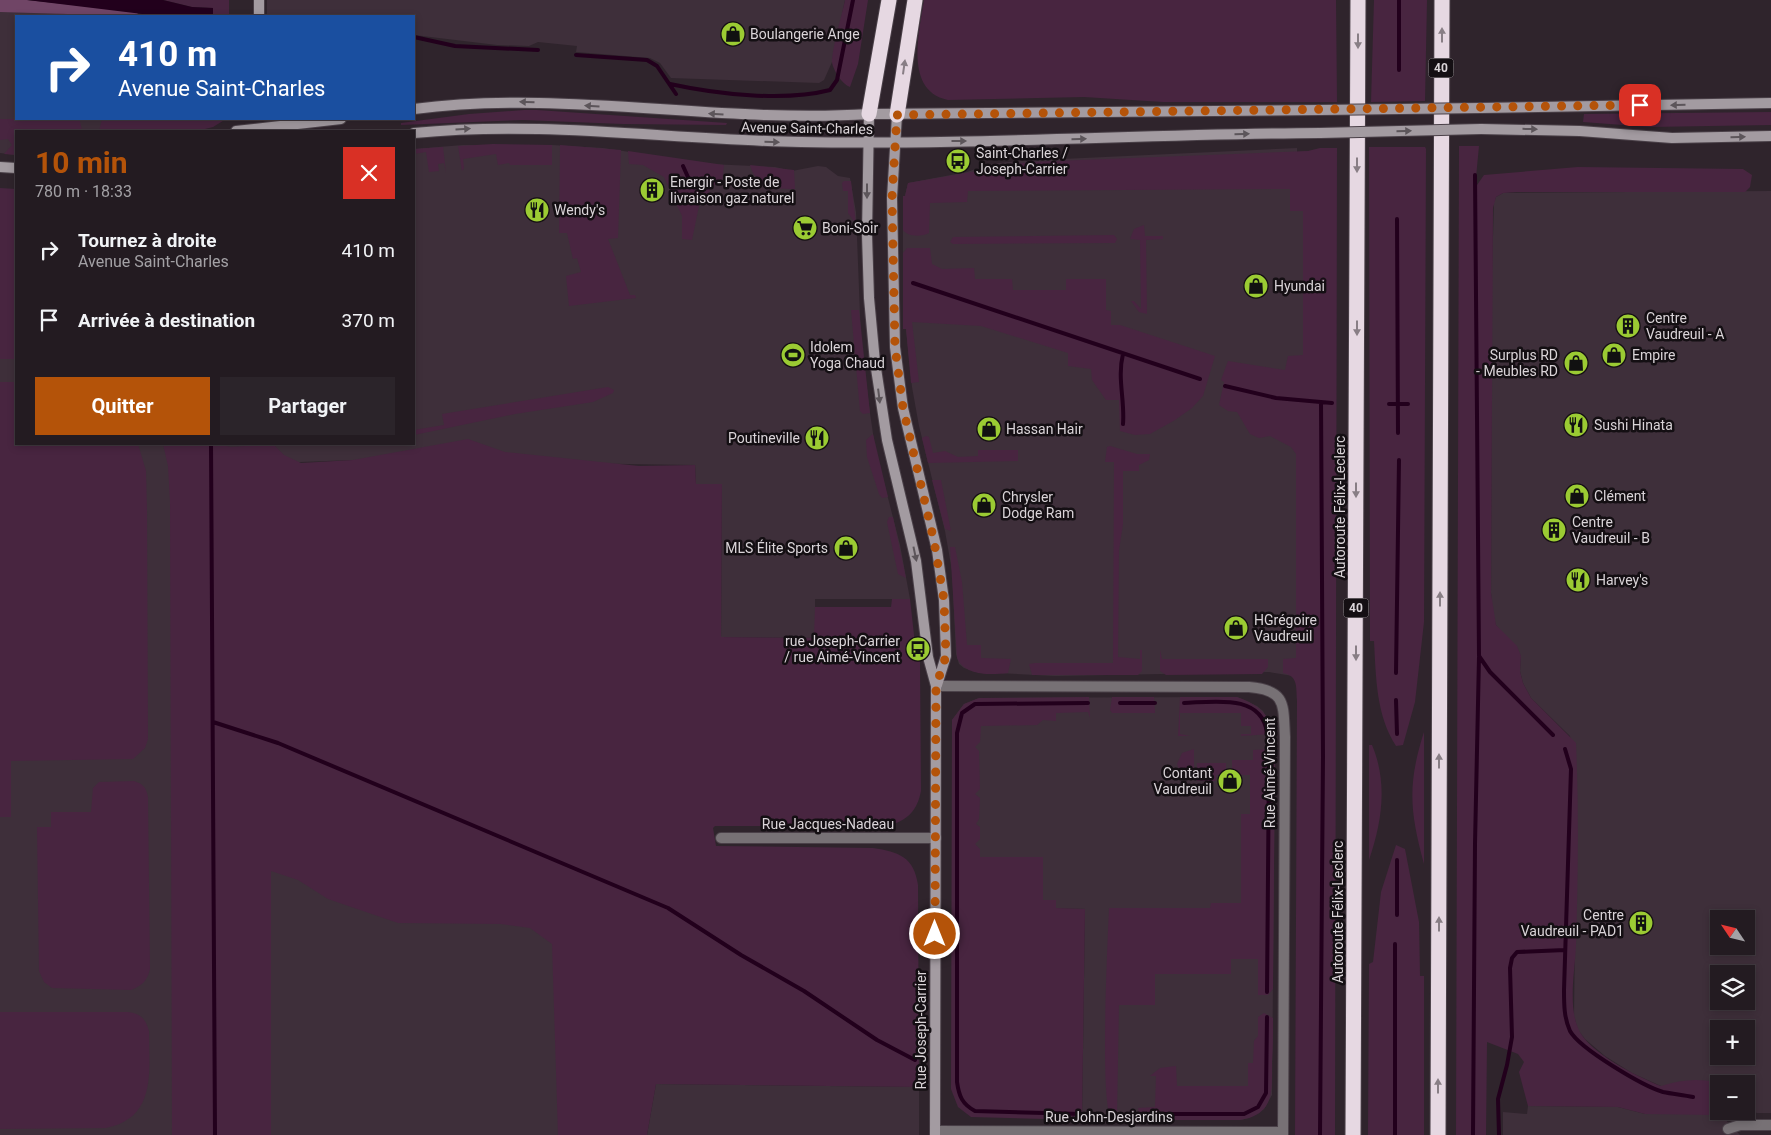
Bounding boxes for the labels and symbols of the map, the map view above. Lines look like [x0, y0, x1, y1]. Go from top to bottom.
shop icon: Boulangerie Ange [720, 21, 746, 47]
place label: Boulangerie Ange [750, 26, 860, 42]
one-way arrow [1438, 26, 1446, 42]
one-way arrow [1354, 33, 1362, 49]
one-way arrow [901, 58, 909, 74]
road number: 40 [1428, 58, 1454, 78]
pin [1619, 84, 1661, 126]
one-way arrow [518, 98, 534, 106]
one-way arrow [583, 101, 599, 109]
one-way arrow [1670, 101, 1686, 109]
one-way arrow [708, 109, 724, 117]
street label: Avenue Saint-Charles [741, 119, 873, 137]
one-way arrow [455, 124, 471, 132]
one-way arrow [1522, 125, 1538, 133]
one-way arrow [1396, 127, 1412, 135]
one-way arrow [1234, 130, 1250, 138]
one-way arrow [1731, 132, 1747, 140]
one-way arrow [1072, 135, 1088, 143]
one-way arrow [951, 137, 967, 145]
one-way arrow [764, 138, 780, 146]
place label: Saint-Charles / Joseph-Carrier [976, 145, 1068, 177]
bus stop icon: Saint-Charles / Joseph-Carrier [945, 148, 971, 174]
one-way arrow [1353, 157, 1361, 173]
place label: Energir - Poste de livraison gaz naturel [670, 174, 794, 206]
building icon: Energir - Poste de livraison gaz naturel [639, 177, 665, 203]
one-way arrow [863, 184, 871, 200]
restaurant icon: Wendy's [524, 197, 550, 223]
place label: Wendy's [554, 202, 605, 218]
supermarket icon: Boni-Soir [792, 215, 818, 241]
place label: Boni-Soir [822, 220, 878, 236]
shop icon: Hyundai [1243, 273, 1269, 299]
place label: Hyundai [1274, 278, 1325, 294]
place label: Centre Vaudreuil - A [1646, 310, 1724, 342]
building icon: Centre Vaudreuil - A [1615, 313, 1641, 339]
one-way arrow [1353, 320, 1361, 336]
place label: Idolem Yoga Chaud [810, 339, 885, 371]
sports icon: Idolem Yoga Chaud [780, 342, 806, 368]
shop icon: Empire [1601, 342, 1627, 368]
place label: Surplus RD - Meubles RD [1476, 347, 1558, 379]
place label: Empire [1632, 347, 1676, 363]
shop icon: Surplus RD - Meubles RD [1563, 350, 1589, 376]
one-way arrow [875, 388, 883, 404]
restaurant icon: Sushi Hinata [1563, 412, 1589, 438]
shop icon: Hassan Hair [976, 416, 1002, 442]
place label: Sushi Hinata [1594, 417, 1673, 433]
place label: Hassan Hair [1006, 421, 1083, 437]
restaurant icon: Poutineville [804, 425, 830, 451]
place label: Poutineville [728, 430, 800, 446]
street label: Autoroute Félix-Leclerc [1332, 436, 1348, 578]
one-way arrow [1352, 482, 1360, 498]
shop icon: Clément [1564, 483, 1590, 509]
place label: Clément [1594, 488, 1646, 504]
place label: Chrysler Dodge Ram [1002, 489, 1074, 521]
shop icon: Chrysler Dodge Ram [971, 492, 997, 518]
place label: Centre Vaudreuil - B [1572, 514, 1650, 546]
building icon: Centre Vaudreuil - B [1541, 517, 1567, 543]
shop icon: MLS Élite Sports [833, 535, 859, 561]
place label: MLS Élite Sports [725, 539, 828, 556]
one-way arrow [911, 547, 919, 562]
restaurant icon: Harvey's [1565, 567, 1591, 593]
place label: Harvey's [1596, 572, 1648, 588]
one-way arrow [1436, 591, 1444, 607]
road number: 40 [1344, 598, 1368, 618]
place label: HGrégoire Vaudreuil [1254, 612, 1317, 644]
shop icon: HGrégoire Vaudreuil [1223, 615, 1249, 641]
place label: rue Joseph-Carrier / rue Aimé-Vincent [784, 633, 900, 665]
bus stop icon: rue Joseph-Carrier / rue Aimé-Vincent [905, 636, 931, 662]
one-way arrow [1352, 645, 1360, 661]
street label: Rue Aimé-Vincent [1262, 717, 1278, 828]
one-way arrow [1435, 753, 1443, 769]
place label: Contant Vaudreuil [1154, 765, 1212, 797]
shop icon: Contant Vaudreuil [1217, 768, 1243, 794]
street label: Rue Jacques-Nadeau [762, 816, 894, 832]
street label: Autoroute Félix-Leclerc [1330, 841, 1346, 983]
position arrow [908, 907, 960, 959]
place label: Centre Vaudreuil - PAD1 [1521, 907, 1624, 939]
building icon: Centre Vaudreuil - PAD1 [1628, 910, 1654, 936]
north arrow [1710, 910, 1755, 955]
one-way arrow [1435, 916, 1443, 932]
street label: Rue Joseph-Carrier [913, 970, 929, 1089]
one-way arrow [1434, 1078, 1442, 1094]
street label: Rue John-Desjardins [1045, 1109, 1173, 1125]

